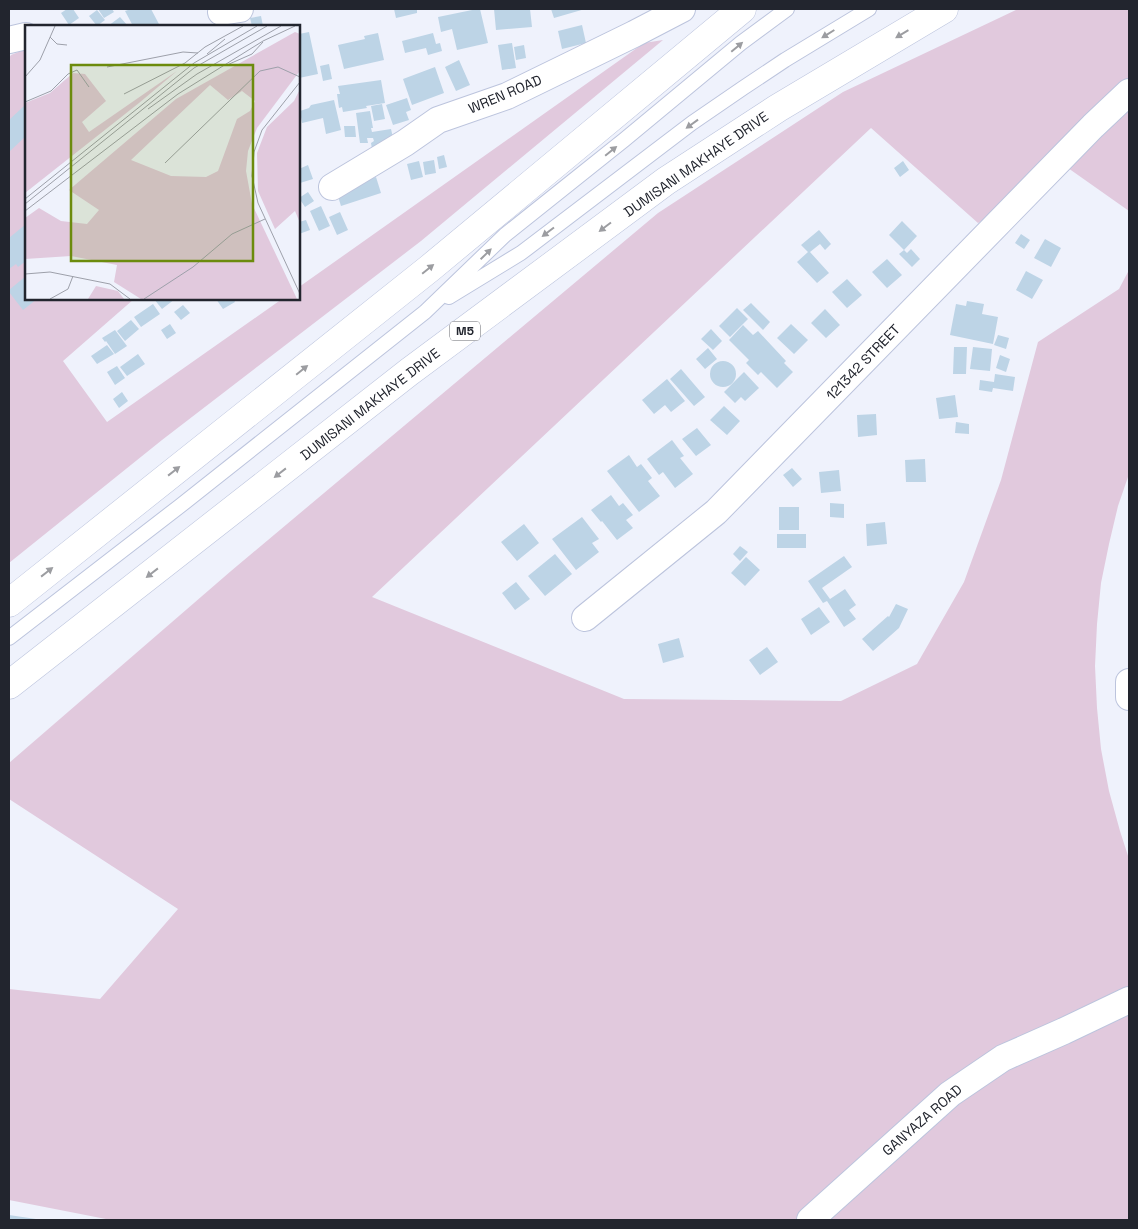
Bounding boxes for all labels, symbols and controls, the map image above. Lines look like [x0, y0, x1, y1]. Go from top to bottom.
inset map [25, 25, 300, 300]
one-way arrow [821, 29, 834, 39]
one-way arrow [896, 29, 909, 39]
one-way arrow [730, 42, 743, 53]
street label: WREN ROAD [466, 70, 544, 118]
street label: DUMISANI MAKHAYE DRIVE [620, 107, 772, 221]
one-way arrow [686, 118, 699, 129]
one-way arrow [605, 145, 618, 156]
one-way arrow [599, 222, 612, 233]
one-way arrow [541, 227, 555, 237]
one-way arrow [479, 248, 491, 260]
one-way arrow [422, 263, 435, 274]
street label: 121342 STREET [822, 320, 904, 404]
road number: M5 [450, 322, 480, 341]
street label: DUMISANI MAKHAYE DRIVE [297, 344, 444, 464]
one-way arrow [295, 365, 308, 376]
one-way arrow [167, 466, 180, 477]
one-way arrow [273, 468, 287, 478]
one-way arrow [40, 567, 53, 578]
one-way arrow [146, 568, 159, 579]
street label: GANYAZA ROAD [878, 1080, 966, 1160]

